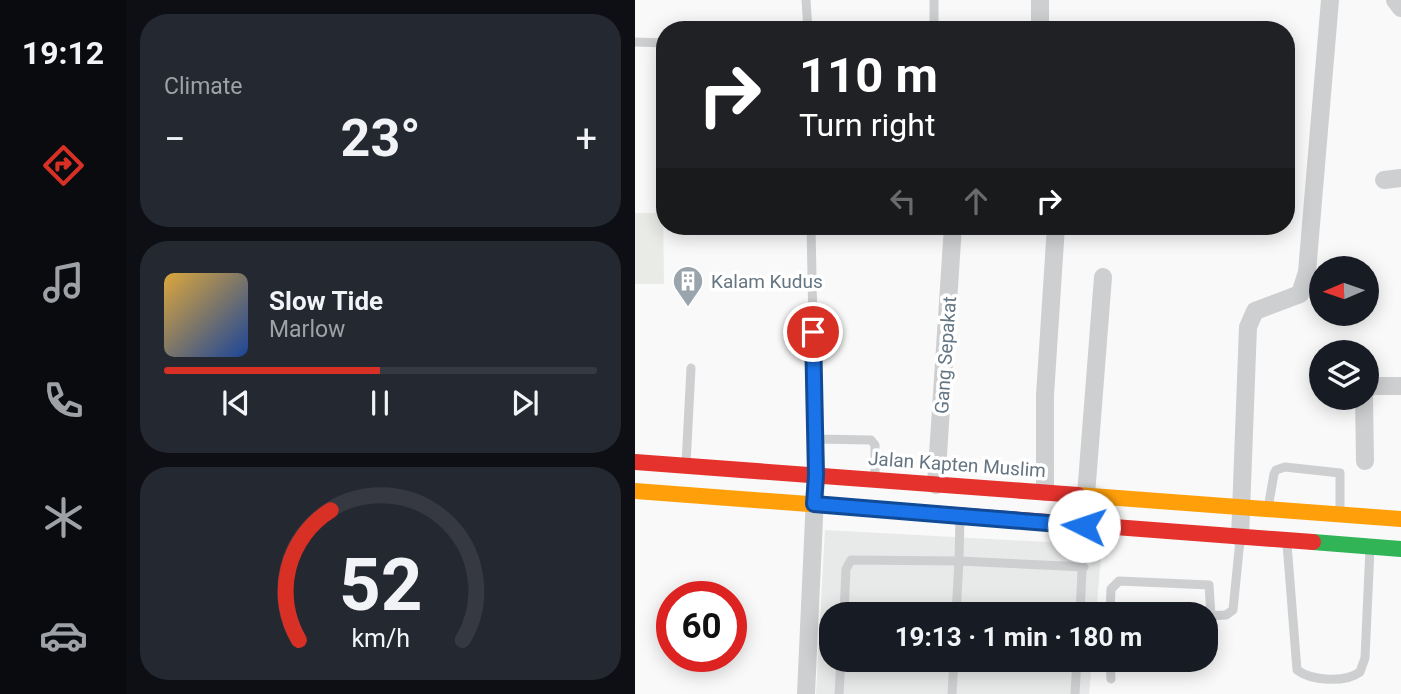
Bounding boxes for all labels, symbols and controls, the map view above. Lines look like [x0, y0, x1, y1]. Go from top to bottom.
text: 19:12 [22, 34, 104, 72]
text: 110 m [799, 47, 938, 104]
icon: right [684, 49, 775, 140]
text: Climate [164, 73, 243, 100]
text: Turn right [799, 106, 935, 144]
text: 23° [341, 108, 421, 169]
text: − [164, 117, 186, 161]
text: + [575, 117, 597, 161]
icon: directions [39, 141, 88, 190]
icon: left [884, 182, 922, 220]
icon: ahead [957, 182, 995, 220]
icon: right [1030, 182, 1068, 220]
north arrow [1309, 256, 1379, 326]
map controls [1309, 256, 1379, 410]
icon: music [39, 258, 88, 307]
building icon: Kalam Kudus [671, 264, 705, 308]
place label: Kalam Kudus [711, 270, 823, 293]
text: Slow Tide [269, 286, 383, 316]
street label: Gang Sepakat [930, 296, 961, 415]
pin [783, 302, 843, 362]
icon: arrive [794, 313, 832, 351]
text: Marlow [269, 316, 345, 343]
button: layers [1309, 340, 1379, 410]
icon: phone [39, 376, 88, 425]
icon: previous [217, 384, 255, 422]
icon: pause [361, 384, 399, 422]
icon: next [506, 384, 544, 422]
street label: Jalan Kapten Muslim [867, 447, 1047, 482]
position arrow [1047, 489, 1121, 563]
icon: climate [39, 493, 88, 542]
text: 52 [339, 542, 422, 628]
speed limit sign: 60 [656, 581, 747, 672]
icon: car [39, 611, 88, 660]
text: 19:13 · 1 min · 180 m [895, 622, 1142, 652]
text: km/h [351, 623, 410, 652]

